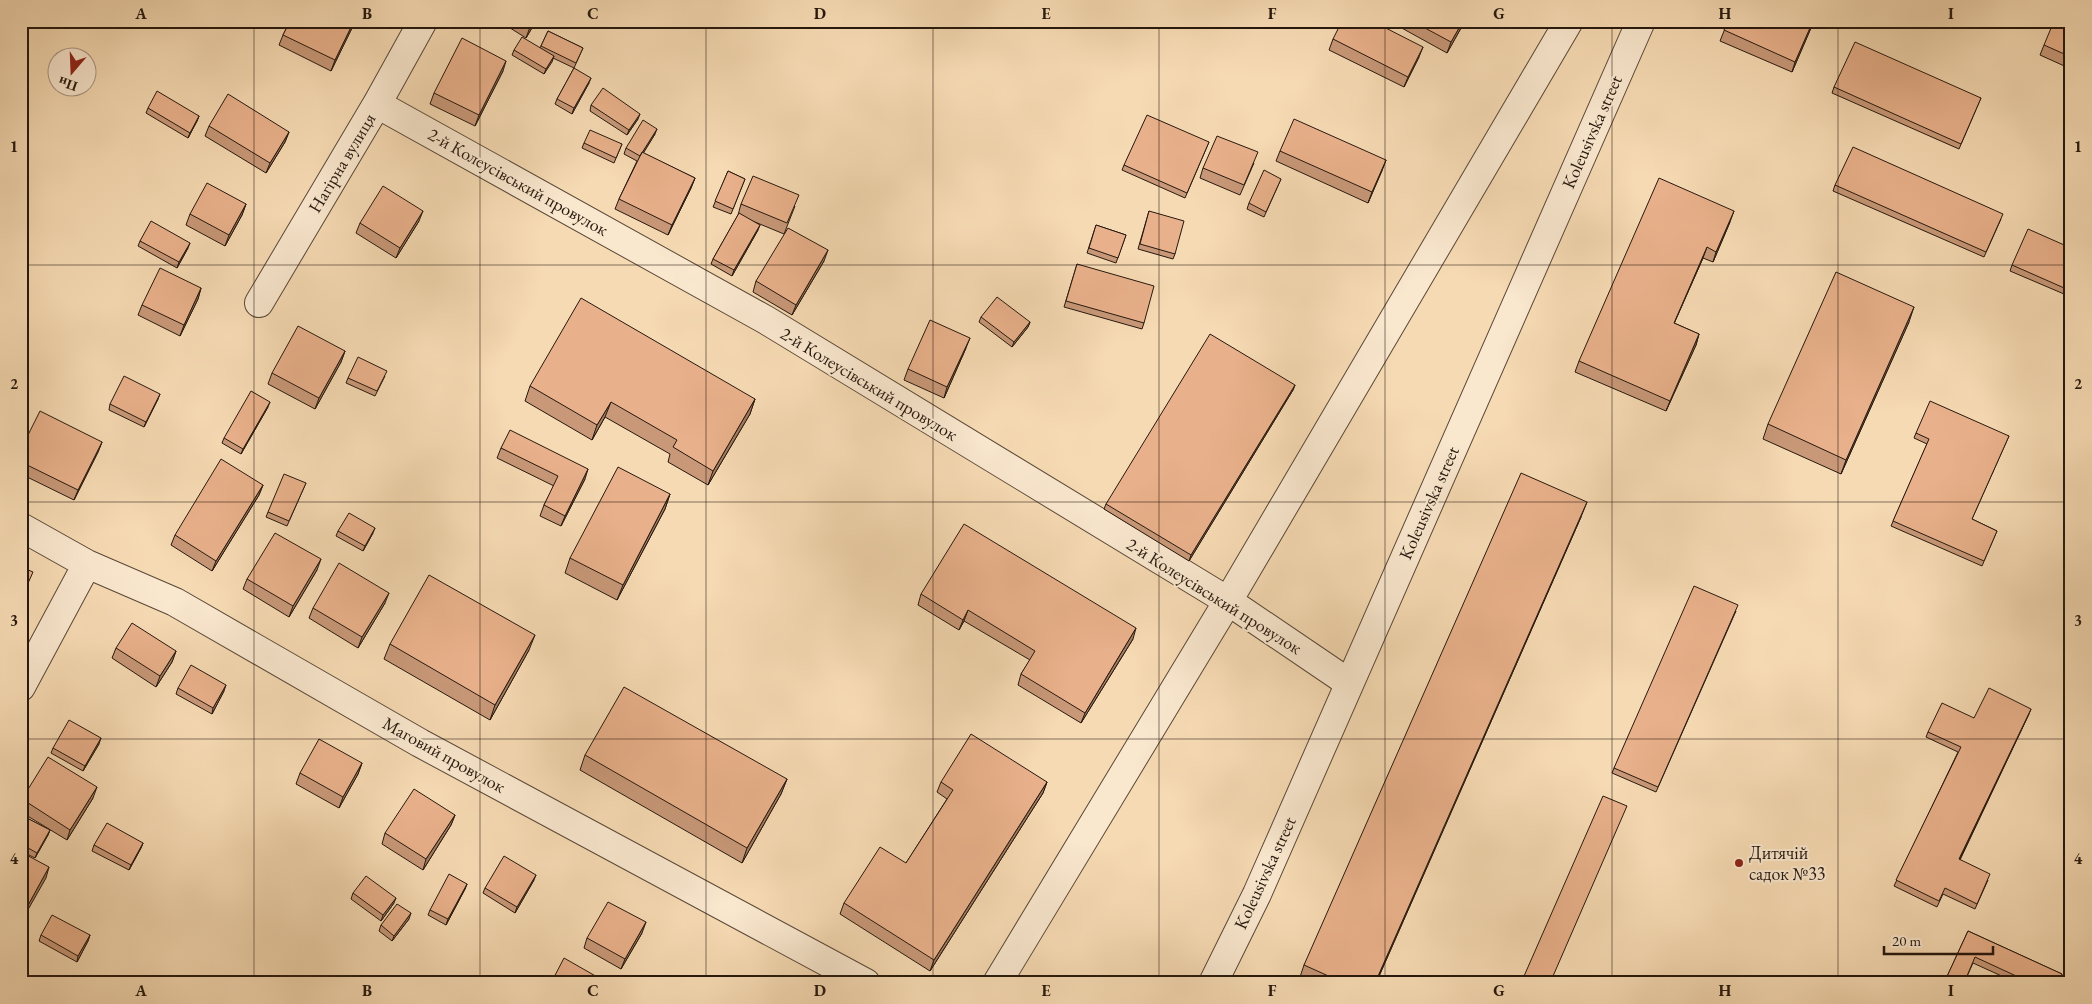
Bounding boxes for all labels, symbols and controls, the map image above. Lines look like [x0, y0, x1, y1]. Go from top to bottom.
text: A [134, 3, 147, 24]
text: B [362, 3, 372, 24]
text: C [587, 3, 599, 24]
text: D [814, 3, 826, 24]
text: E [1041, 3, 1051, 24]
text: F [1268, 3, 1277, 24]
text: G [1493, 3, 1505, 24]
text: H [1719, 3, 1732, 24]
text: I [1948, 3, 1954, 24]
north arrow [48, 48, 98, 98]
street label: Koleusivska street [1556, 71, 1627, 192]
text: Пн [56, 73, 80, 96]
street label: Нагірна вулиця [303, 109, 380, 217]
street label: 2-й Колеусівський провулок [424, 122, 613, 241]
text: 1 [10, 136, 18, 157]
text: 1 [2074, 136, 2082, 157]
street label: 2-й Колеусівський провулок [776, 322, 962, 446]
text: 2 [10, 373, 19, 394]
text: 2 [2074, 373, 2083, 394]
street label: Koleusivska street [1393, 442, 1464, 563]
street label: 2-й Колеусівський провулок [1122, 532, 1307, 659]
text: 3 [10, 610, 18, 631]
text: 3 [2074, 610, 2082, 631]
street label: Маговий провулок [379, 711, 510, 798]
street label: Koleusivska street [1228, 812, 1301, 933]
place label: Дитячій садок №33 [1749, 841, 1825, 885]
text: 4 [10, 848, 19, 869]
text: 4 [2074, 848, 2083, 869]
marker: Дитячій садок №33 [1733, 857, 1745, 869]
scale bar [1884, 924, 1993, 956]
text: 20 m [1892, 931, 1921, 950]
text: A [134, 980, 147, 1001]
text: B [362, 980, 372, 1001]
text: C [587, 980, 599, 1001]
text: D [814, 980, 826, 1001]
text: E [1041, 980, 1051, 1001]
text: F [1268, 980, 1277, 1001]
text: G [1493, 980, 1505, 1001]
text: H [1719, 980, 1732, 1001]
text: I [1948, 980, 1954, 1001]

